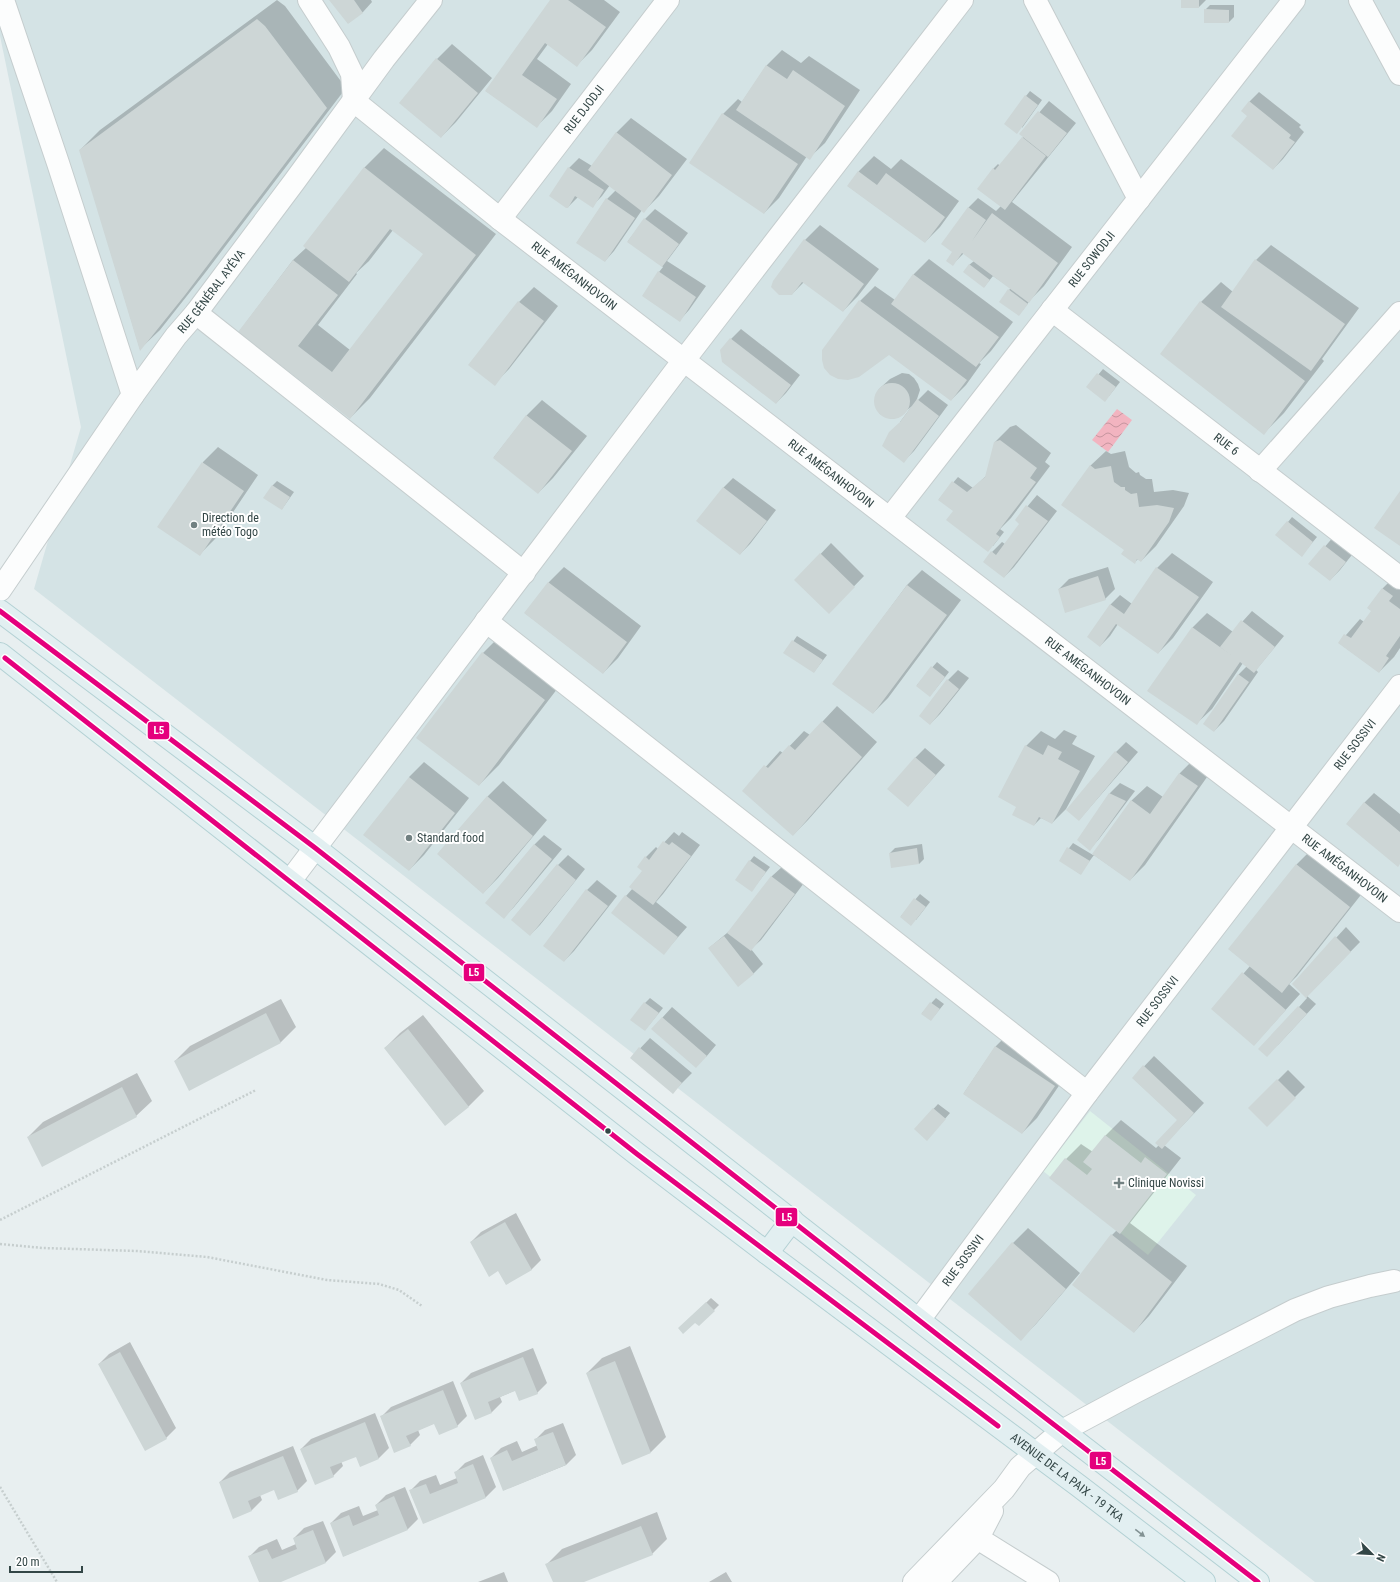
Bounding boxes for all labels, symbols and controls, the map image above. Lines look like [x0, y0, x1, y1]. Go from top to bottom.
street label: RUE DJODJI [561, 82, 607, 137]
street label: RUE SOWODJI [1065, 229, 1118, 290]
street label: RUE AMÉGANHOVOIN [529, 239, 620, 313]
street label: RUE GÉNÉRAL AYÉVA [175, 247, 248, 336]
street label: RUE 6 [1211, 430, 1242, 458]
street label: RUE AMÉGANHOVOIN [785, 436, 877, 511]
place label: Direction de météo Togo [202, 511, 259, 539]
marker: Direction de météo Togo [189, 520, 199, 530]
street label: RUE AMÉGANHOVOIN [1042, 634, 1133, 708]
street label: RUE SOSSIVI [1331, 716, 1379, 773]
line badge: L5 [147, 721, 170, 740]
text: L5 [154, 724, 165, 737]
place label: Standard food [417, 831, 484, 845]
street label: RUE AMÉGANHOVOIN [1299, 831, 1390, 906]
marker: Standard food [404, 833, 414, 843]
line badge: L5 [463, 963, 485, 982]
text: L5 [469, 966, 480, 979]
street label: RUE SOSSIVI [1133, 973, 1181, 1030]
unlabelled marker [603, 1126, 613, 1136]
place label: Clinique Novissi [1128, 1176, 1204, 1190]
marker: Clinique Novissi [1113, 1177, 1125, 1189]
line badge: L5 [775, 1207, 798, 1227]
text: L5 [782, 1211, 793, 1224]
street label: RUE SOSSIVI [939, 1232, 987, 1289]
street label: AVENUE DE LA PAIX - 19 TKA [1008, 1430, 1127, 1525]
line badge: L5 [1089, 1451, 1112, 1470]
text: L5 [1096, 1455, 1107, 1468]
one-way arrow [1134, 1528, 1145, 1537]
north arrow [1352, 1534, 1392, 1574]
scale bar [10, 1548, 82, 1574]
text: N [1373, 1552, 1388, 1564]
text: 20 m [16, 1555, 40, 1569]

